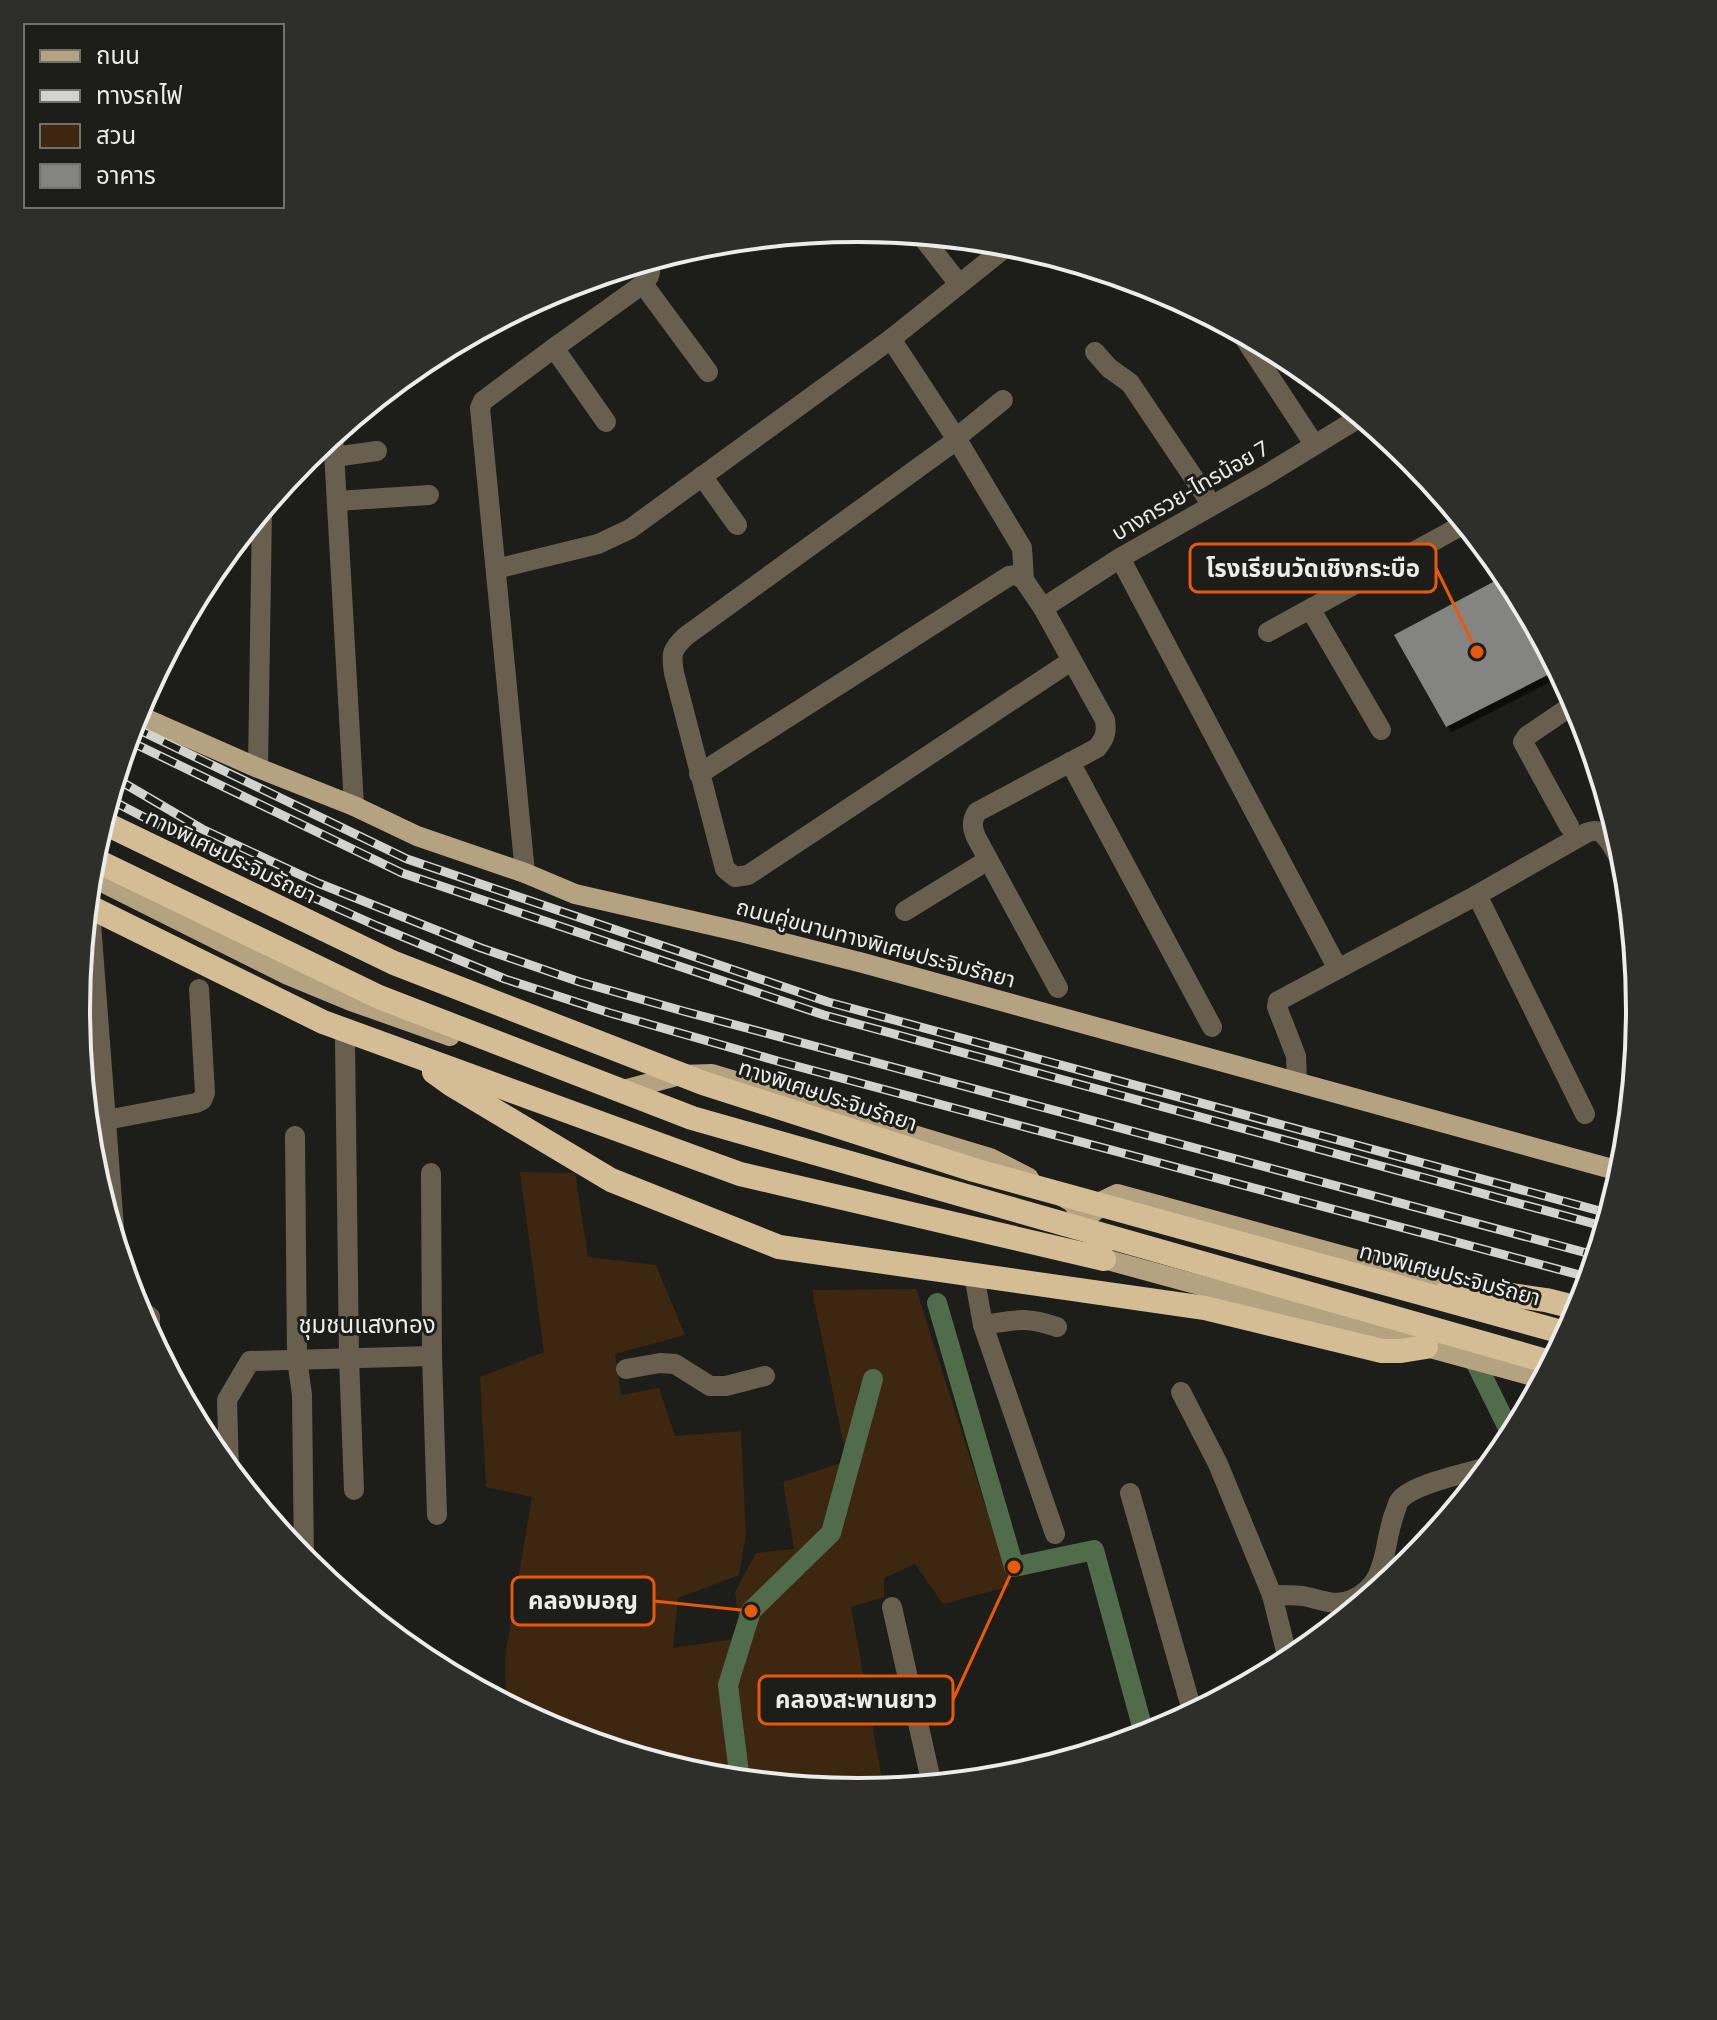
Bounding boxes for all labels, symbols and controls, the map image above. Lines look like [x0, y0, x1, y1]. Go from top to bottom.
legend [24, 24, 284, 208]
text: ถนน [96, 40, 140, 69]
text: ทางรถไฟ [96, 80, 183, 109]
text: สวน [96, 120, 136, 149]
text: อาคาร [96, 160, 156, 189]
street label: บางกรวย-ไทรน้อย 7 [1106, 434, 1273, 546]
callout: โรงเรียนวัดเชิงกระบือ [1190, 544, 1436, 592]
text: โรงเรียนวัดเชิงกระบือ [1206, 553, 1420, 582]
street label: ทางพิเศษประจิมรัถยา [142, 803, 321, 909]
street label: ถนนคู่ขนานทางพิเศษประจิมรัถยา [733, 892, 1019, 994]
street label: ทางพิเศษประจิมรัถยา [735, 1053, 921, 1136]
street label: ทางพิเศษประจิมรัถยา [1357, 1236, 1544, 1311]
district label: ชุมชนแสงทอง [298, 1309, 436, 1340]
callout: คลองมอญ [512, 1577, 654, 1625]
text: คลองมอญ [528, 1585, 638, 1614]
callout: คลองสะพานยาว [759, 1676, 953, 1724]
text: คลองสะพานยาว [775, 1684, 937, 1713]

